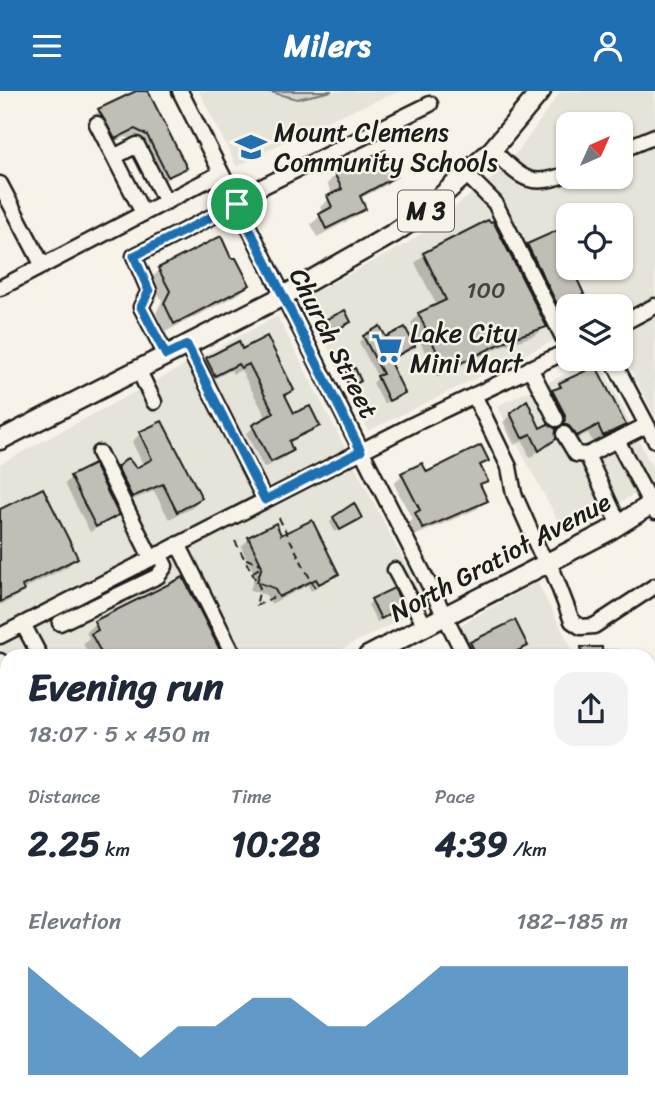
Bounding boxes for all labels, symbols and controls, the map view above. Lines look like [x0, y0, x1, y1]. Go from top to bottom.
text: Milers [284, 17, 371, 74]
icon: menu [28, 27, 66, 65]
icon: person [589, 27, 627, 65]
place label: Mount Clemens Community Schools [274, 109, 498, 185]
north arrow [556, 112, 634, 189]
map controls [556, 112, 633, 371]
school or university icon: Mount Clemens Community Schools [234, 130, 268, 164]
pin [207, 174, 267, 234]
icon: arrive [218, 185, 256, 223]
road number: M 3 [398, 191, 454, 231]
button: locate [556, 203, 633, 280]
street label: Church Street [276, 259, 392, 427]
house number: 100 [467, 270, 505, 311]
button: layers [556, 294, 633, 371]
place label: Lake City Mini Mart [410, 310, 524, 386]
supermarket icon: Lake City Mini Mart [370, 331, 404, 365]
street label: North Gratiot Avenue [381, 479, 619, 635]
text: Evening run [28, 654, 224, 721]
button: share [554, 672, 628, 746]
text: 18:07 · 5 × 450 m [28, 714, 210, 755]
text: Distance [28, 780, 100, 813]
text: Time [231, 780, 272, 813]
text: Pace [435, 780, 475, 813]
text: 2.25 [28, 813, 100, 875]
text: 10:28 [231, 813, 320, 875]
text: 4:39 [435, 813, 508, 875]
text: km [100, 833, 130, 866]
text: /km [508, 833, 547, 866]
text: Elevation [28, 901, 121, 942]
text: 182–185 m [517, 901, 628, 942]

